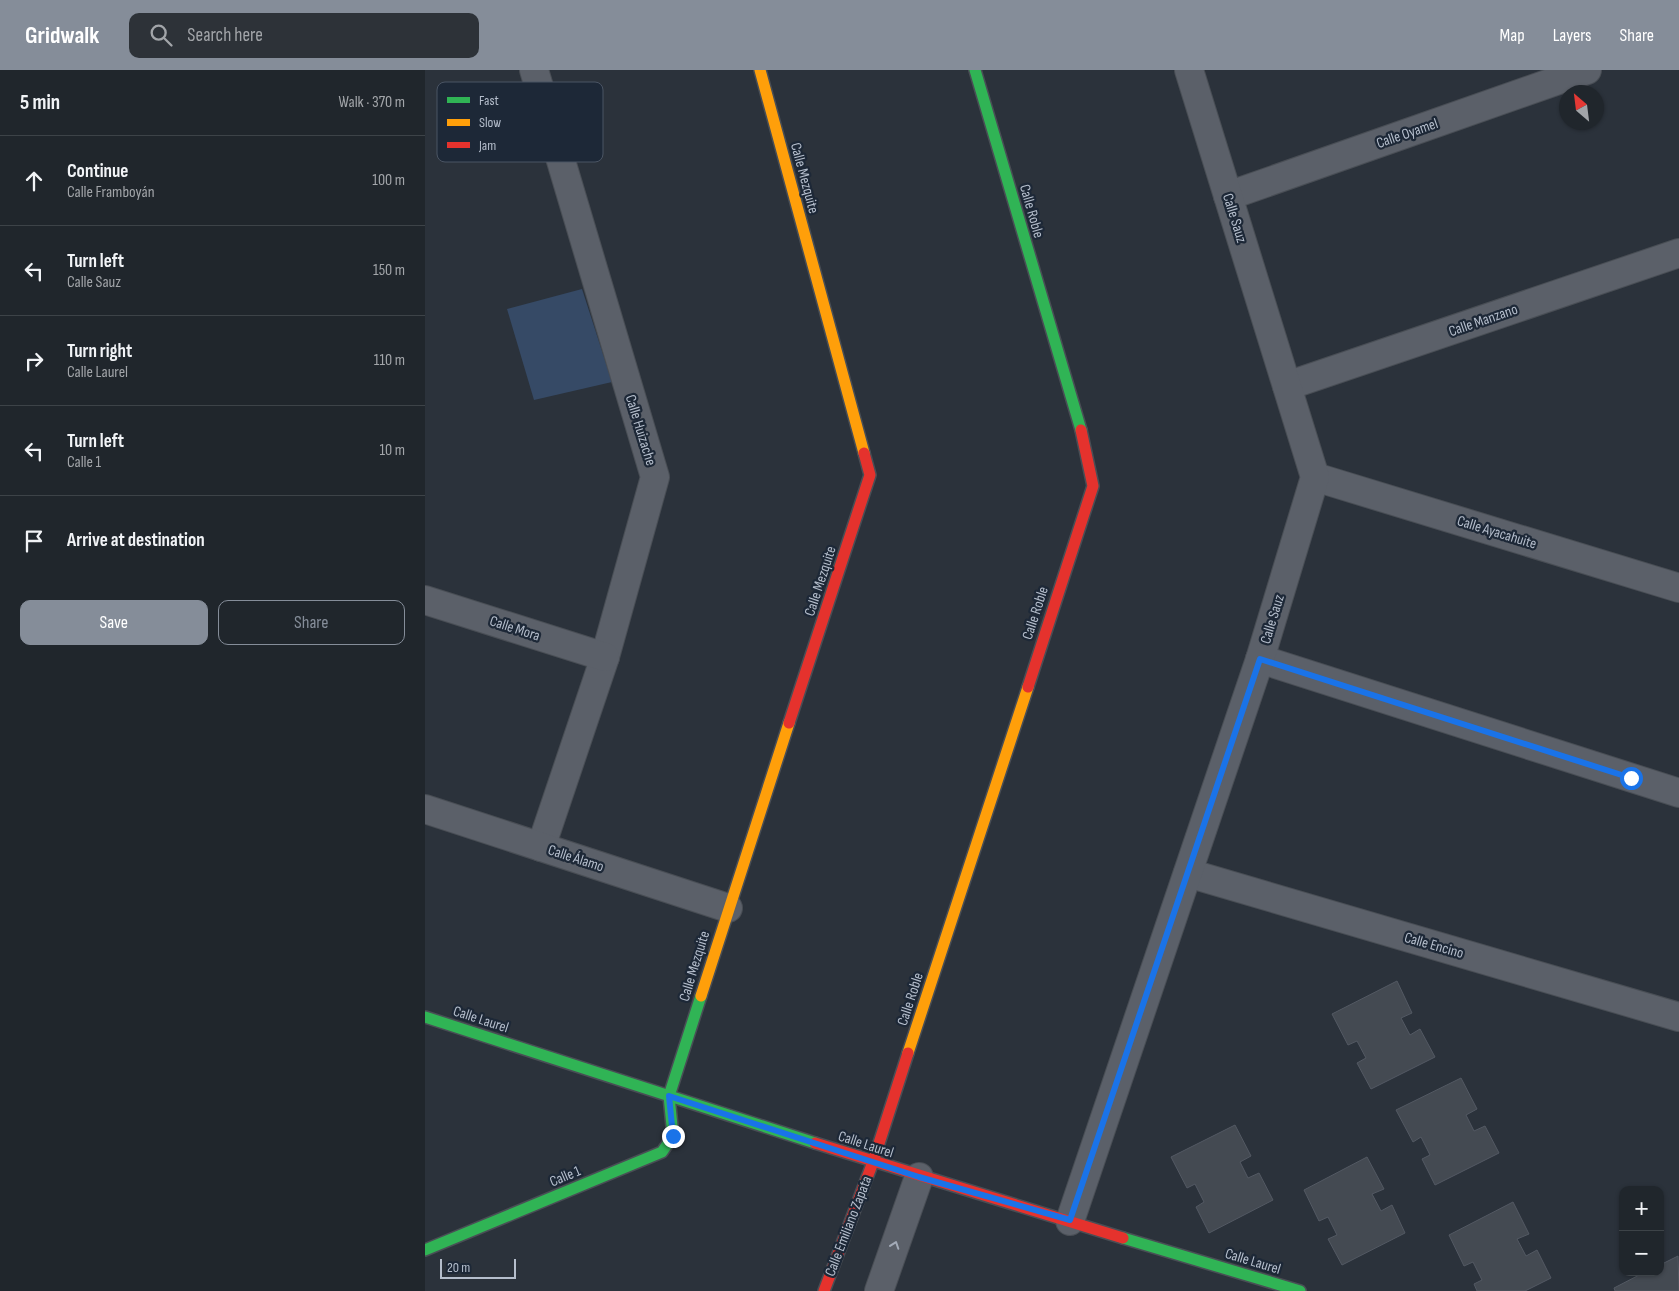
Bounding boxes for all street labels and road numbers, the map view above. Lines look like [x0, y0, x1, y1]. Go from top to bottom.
street label: Calle Oyamel [1374, 114, 1441, 153]
street label: Calle Mezquite [786, 141, 823, 216]
street label: Calle Roble [1015, 182, 1048, 240]
street label: Calle Sauz [1218, 191, 1251, 246]
street label: Calle Manzano [1446, 300, 1520, 341]
street label: Calle Huizache [621, 392, 660, 468]
street label: Calle Ayacahuite [1455, 511, 1539, 554]
street label: Calle Mezquite [800, 544, 841, 619]
street label: Calle Roble [1018, 584, 1053, 642]
street label: Calle Sauz [1256, 592, 1289, 646]
street label: Calle Mora [487, 611, 543, 646]
street label: Calle Álamo [545, 841, 606, 876]
street label: Calle Encino [1402, 928, 1466, 963]
street label: Calle Mezquite [675, 929, 714, 1004]
street label: Calle Roble [893, 970, 928, 1028]
street label: Calle Laurel [451, 1002, 511, 1037]
street label: Calle Laurel [836, 1127, 896, 1162]
street label: Calle 1 [547, 1161, 584, 1191]
street label: Calle Emiliano Zapata [821, 1173, 876, 1279]
street label: Calle Laurel [1223, 1244, 1283, 1279]

